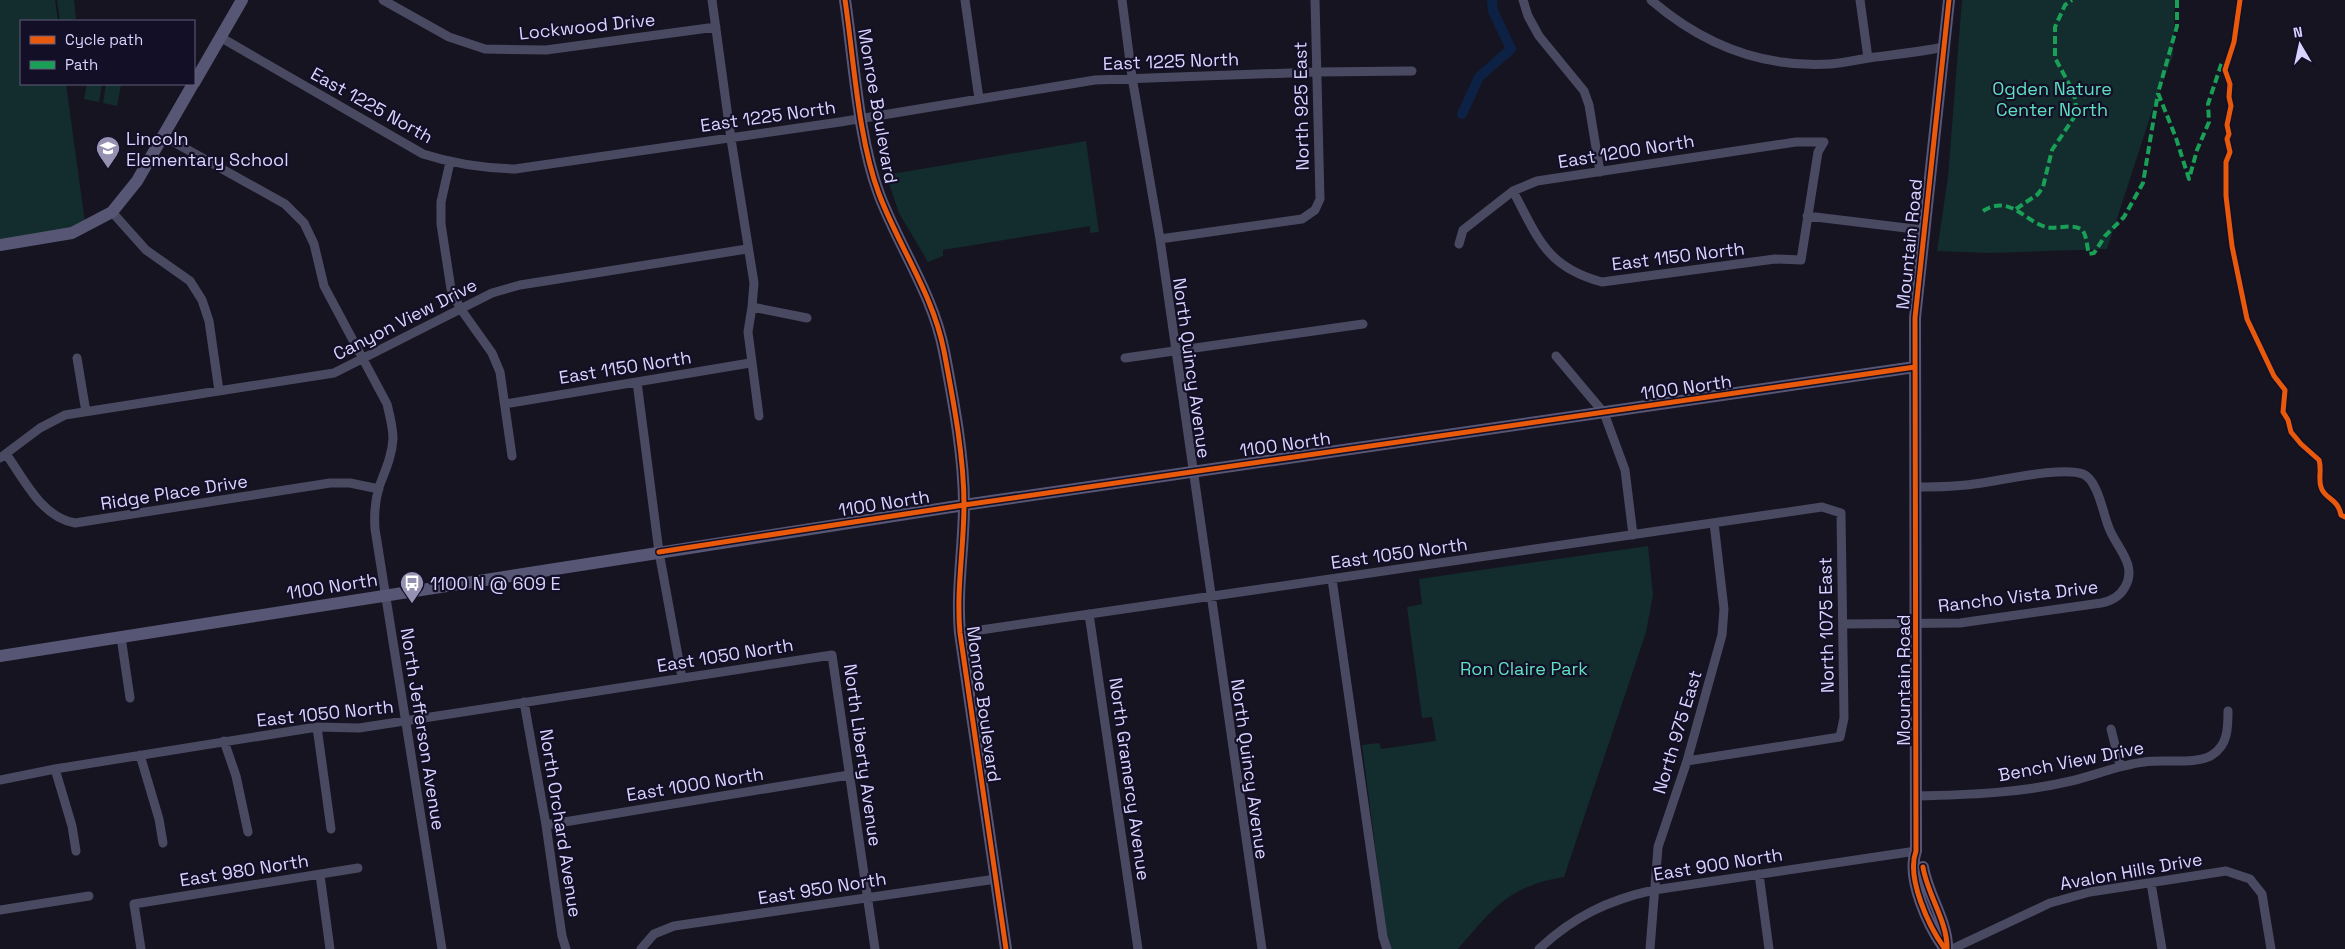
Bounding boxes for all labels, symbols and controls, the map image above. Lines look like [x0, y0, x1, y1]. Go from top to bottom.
street label: Lockwood Drive [518, 7, 656, 45]
legend [20, 20, 195, 85]
north arrow [2275, 20, 2325, 70]
text: N [2292, 23, 2304, 42]
street label: Monroe Boulevard [853, 27, 903, 185]
text: Cycle path [65, 30, 143, 49]
street label: North 925 East [1288, 41, 1314, 171]
street label: East 1225 North [1102, 47, 1240, 75]
text: Path [65, 55, 98, 74]
street label: East 1225 North [307, 62, 437, 148]
park label: Ogden Nature Center North [1992, 77, 2112, 121]
street label: East 1225 North [699, 95, 837, 137]
place label: Lincoln Elementary School [126, 127, 289, 171]
street label: East 1200 North [1556, 129, 1696, 173]
school or university icon: Lincoln Elementary School [95, 135, 121, 169]
street label: Mountain Road [1891, 177, 1927, 311]
street label: East 1150 North [1610, 236, 1746, 276]
street label: Canyon View Drive [329, 273, 481, 365]
street label: North Quincy Avenue [1168, 276, 1216, 460]
street label: East 1150 North [557, 345, 693, 389]
street label: 1100 North [1639, 369, 1733, 405]
street label: 1100 North [1238, 426, 1332, 462]
street label: Ridge Place Drive [99, 469, 249, 515]
street label: 1100 North [837, 484, 931, 522]
street label: East 1050 North [1329, 532, 1469, 574]
street label: North 1075 East [1813, 557, 1839, 693]
street label: 1100 North [285, 567, 379, 605]
bus stop icon: 1100 N @ 609 E [399, 570, 425, 604]
place label: 1100 N @ 609 E [430, 572, 561, 595]
street label: Rancho Vista Drive [1937, 575, 2099, 617]
street label: Mountain Road [1892, 614, 1915, 746]
street label: Monroe Boulevard [962, 625, 1006, 783]
street label: North Jefferson Avenue [396, 626, 450, 832]
street label: East 1050 North [655, 633, 795, 677]
park label: Ron Claire Park [1460, 657, 1588, 680]
street label: North Liberty Avenue [839, 662, 887, 848]
street label: North 975 East [1647, 667, 1707, 797]
street label: North Gramercy Avenue [1104, 676, 1156, 882]
street label: North Quincy Avenue [1226, 677, 1274, 861]
street label: East 1050 North [255, 694, 395, 732]
street label: North Orchard Avenue [535, 727, 587, 919]
street label: Bench View Drive [1996, 736, 2146, 786]
street label: East 1000 North [625, 762, 765, 806]
street label: East 900 North [1652, 842, 1784, 886]
street label: Avalon Hills Drive [2058, 847, 2204, 895]
street label: East 980 North [178, 848, 310, 892]
street label: East 950 North [756, 866, 888, 910]

